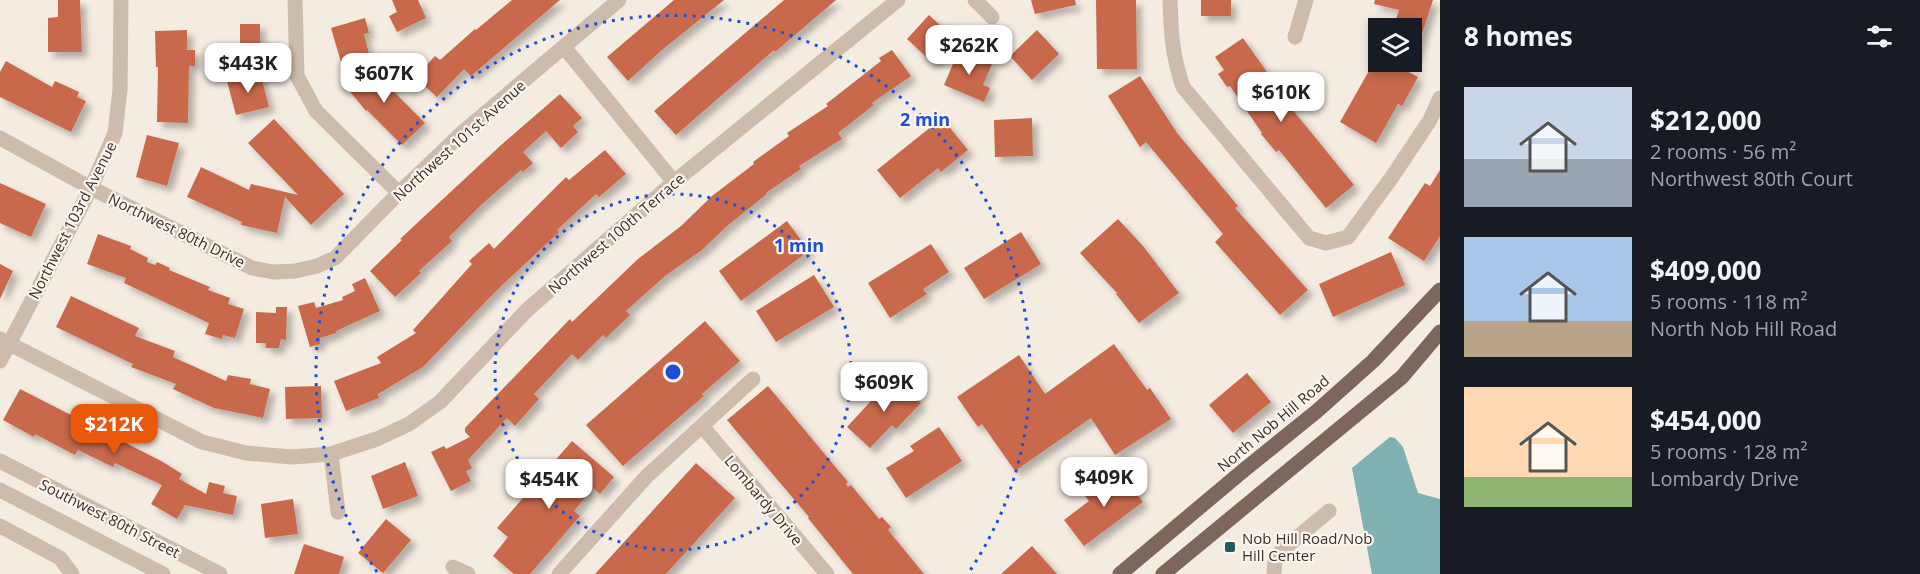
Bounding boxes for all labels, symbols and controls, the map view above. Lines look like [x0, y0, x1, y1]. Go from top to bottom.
map controls [1368, 18, 1422, 72]
button: layers [1368, 18, 1422, 72]
text: 8 homes [1464, 18, 1573, 54]
icon: filters [1863, 20, 1896, 53]
pin: $262K [927, 25, 1011, 76]
text: $262K [939, 31, 999, 58]
pin: $443K [206, 43, 290, 94]
text: $443K [218, 49, 278, 76]
pin: $607K [342, 53, 426, 104]
text: $607K [354, 59, 414, 86]
pin: $610K [1239, 72, 1323, 123]
street label: Northwest 101st Avenue [388, 75, 530, 205]
text: $610K [1251, 78, 1311, 105]
text: $212,000 [1650, 102, 1761, 138]
text: 2 min [900, 107, 950, 131]
icon: home [1512, 111, 1584, 183]
street label: Northwest 103rd Avenue [23, 138, 121, 302]
text: 2 rooms · 56 m² [1650, 138, 1796, 165]
text: Northwest 80th Court [1650, 165, 1853, 192]
street label: Northwest 100th Terrace [544, 168, 688, 298]
street label: Northwest 80th Drive [105, 188, 249, 272]
text: 1 min [774, 233, 824, 257]
text: $409,000 [1650, 252, 1761, 288]
icon: home [1512, 261, 1584, 333]
text: 5 rooms · 118 m² [1650, 288, 1808, 315]
text: North Nob Hill Road [1650, 315, 1837, 342]
centre of rings [663, 362, 683, 382]
pin: $609K [842, 362, 926, 413]
text: $609K [854, 368, 914, 395]
street label: North Nob Hill Road [1213, 370, 1333, 476]
text: $454,000 [1650, 402, 1761, 438]
pin: $212K [72, 404, 156, 455]
text: $212K [84, 410, 144, 437]
icon: home [1512, 411, 1584, 483]
text: 5 rooms · 128 m² [1650, 438, 1808, 465]
street label: Lombardy Drive [720, 451, 808, 549]
pin: $409K [1062, 457, 1146, 508]
pin: $454K [507, 459, 591, 510]
text: $409K [1074, 463, 1134, 490]
text: $454K [519, 465, 579, 492]
text: Lombardy Drive [1650, 465, 1799, 492]
street label: Southwest 80th Street [36, 474, 184, 562]
place label: Nob Hill Road/Nob Hill Center [1242, 528, 1373, 565]
marker: Nob Hill Road/Nob Hill Center [1223, 540, 1237, 554]

